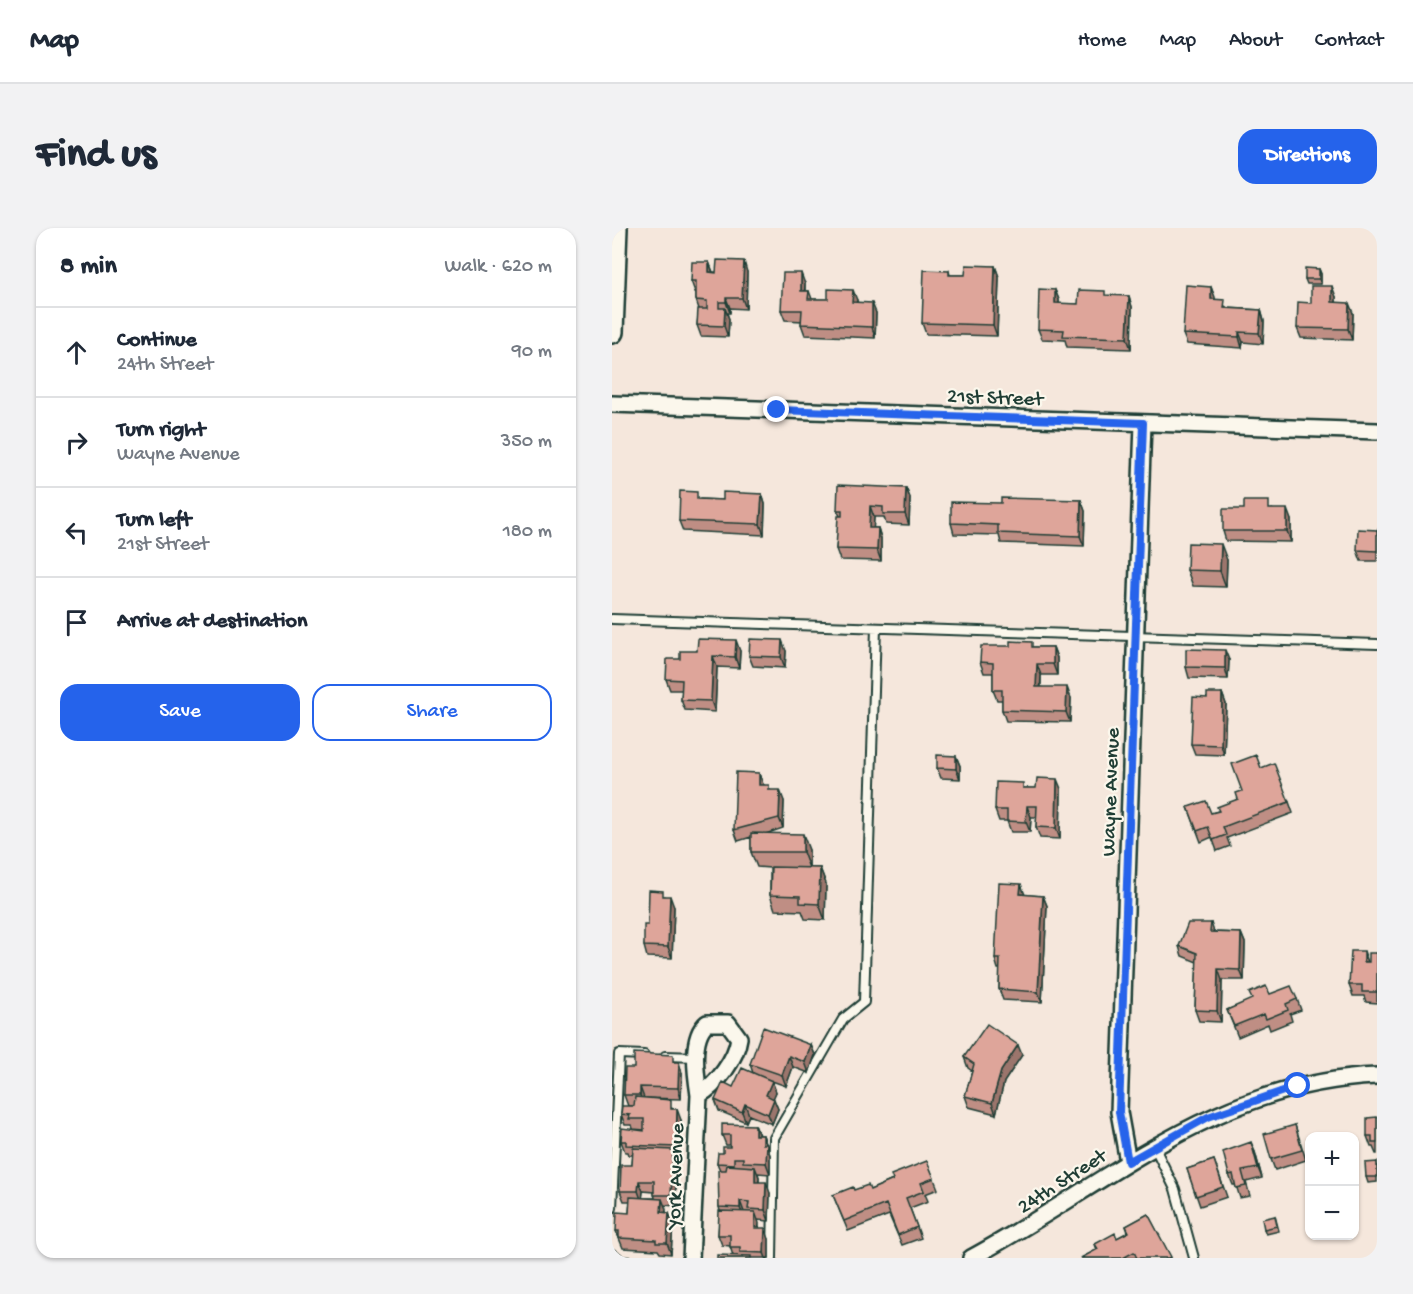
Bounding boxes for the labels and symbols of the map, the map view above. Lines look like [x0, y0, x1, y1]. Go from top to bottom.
street label: 21st Street [946, 385, 1046, 414]
route end [763, 396, 789, 422]
street label: Wayne Avenue [1098, 726, 1127, 857]
route start [1284, 1072, 1310, 1098]
street label: York Avenue [663, 1122, 692, 1231]
street label: 24th Street [1014, 1144, 1114, 1221]

